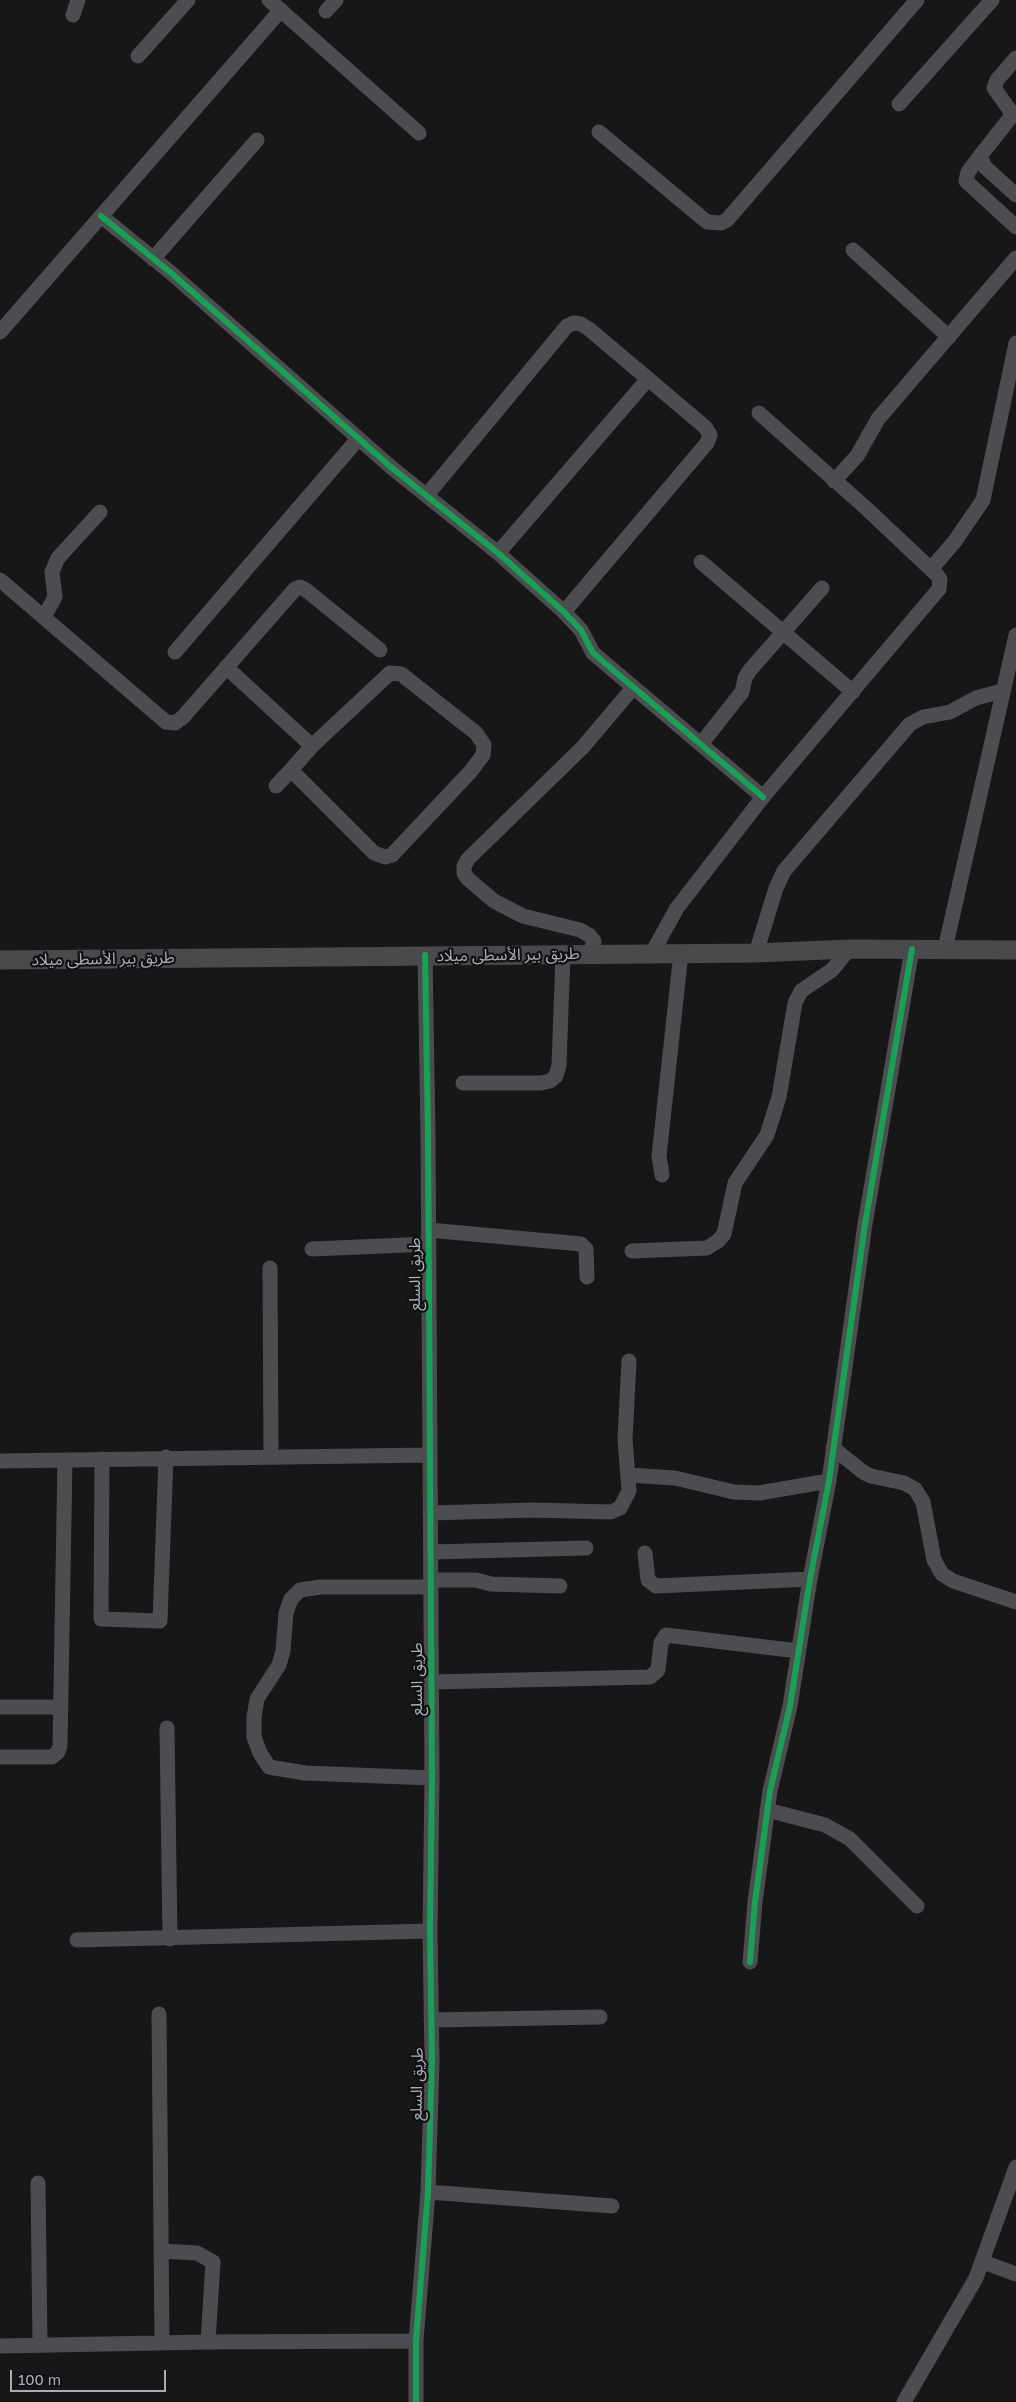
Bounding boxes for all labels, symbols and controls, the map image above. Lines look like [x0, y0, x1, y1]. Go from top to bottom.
street label: طريق بير الأسطى ميلاد [436, 944, 580, 966]
street label: طريق بير الأسطى ميلاد [31, 948, 175, 970]
street label: طريق السلع [405, 1237, 425, 1311]
street label: طريق السلع [407, 1642, 427, 1716]
street label: طريق السلع [407, 2047, 427, 2121]
scale bar [12, 2360, 169, 2392]
text: 100 m [18, 2370, 61, 2388]

